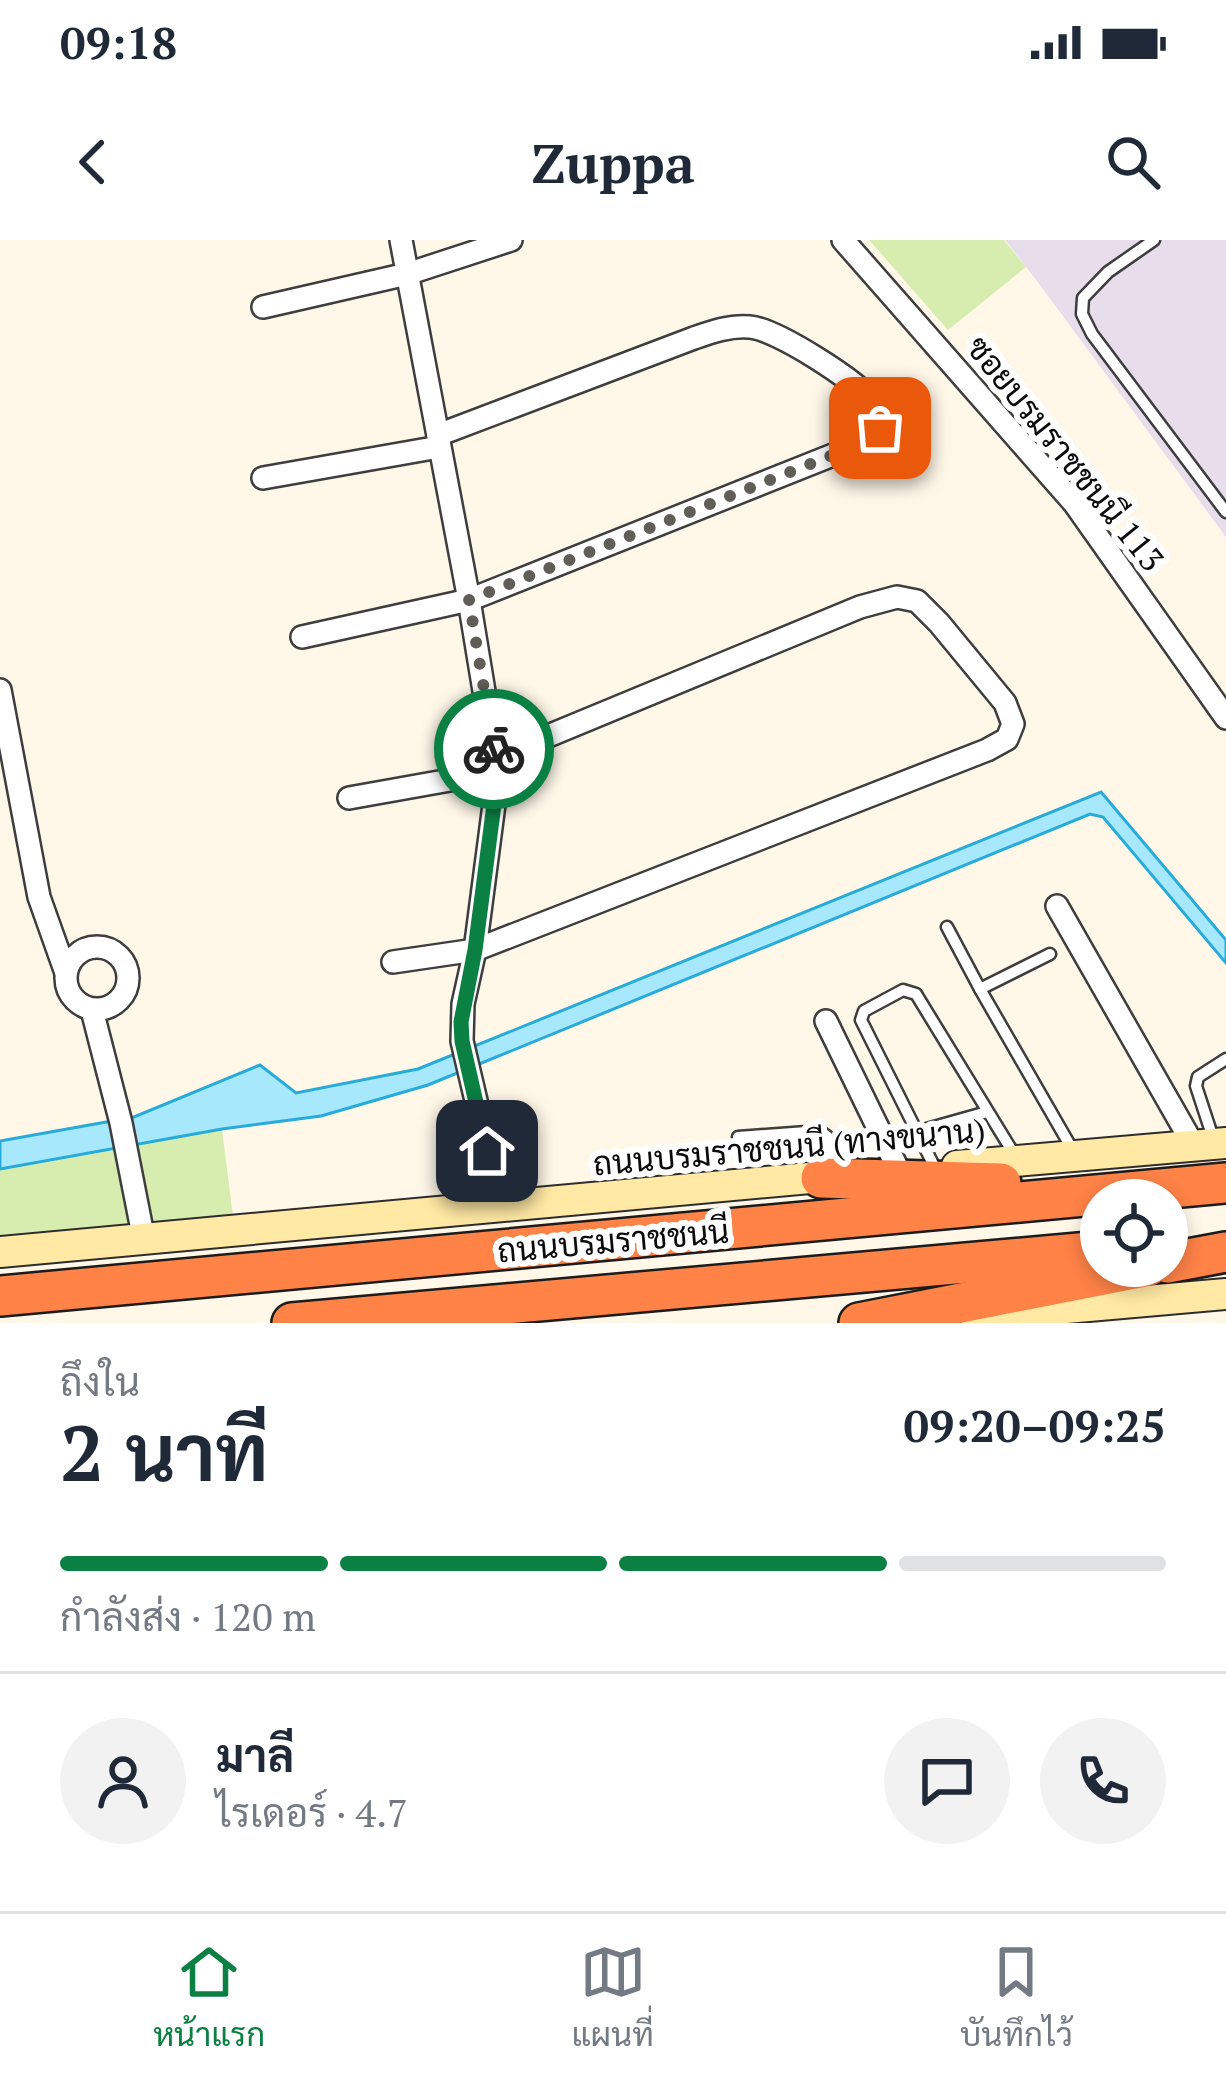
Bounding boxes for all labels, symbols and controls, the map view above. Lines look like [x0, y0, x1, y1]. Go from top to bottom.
text: 09:18 [60, 12, 177, 72]
text: Zuppa [531, 127, 695, 198]
icon: back [60, 129, 126, 195]
icon: search [1100, 129, 1166, 195]
street label: ซอยบรมราชชนนี 113 [958, 326, 1174, 580]
pin [829, 377, 931, 479]
icon: bag [847, 395, 913, 461]
courier [434, 689, 554, 809]
icon: bike [461, 716, 527, 782]
pin [436, 1100, 538, 1202]
street label: ถนนบรมราชชนนี (ทางขนาน) [591, 1107, 987, 1185]
icon: home [454, 1118, 520, 1184]
map controls [1080, 1179, 1188, 1287]
button: locate [1080, 1179, 1188, 1287]
street label: ถนนบรมราชชนนี [495, 1208, 731, 1272]
text: ถึงใน [60, 1355, 140, 1407]
text: 09:20–09:25 [904, 1395, 1166, 1455]
text: 2 นาที [60, 1400, 269, 1503]
text: กำลังส่ง · 120 m [60, 1590, 316, 1642]
button: person [60, 1718, 186, 1844]
button: chat [884, 1718, 1010, 1844]
button: phone [1040, 1718, 1166, 1844]
text: มาลี [216, 1725, 294, 1785]
text: ไรเดอร์ · 4.7 [216, 1786, 408, 1838]
tab: หน้าแรก [153, 1939, 265, 2055]
tab: แผนที่ [571, 1939, 654, 2055]
tab: บันทึกไว้ [960, 1939, 1073, 2055]

